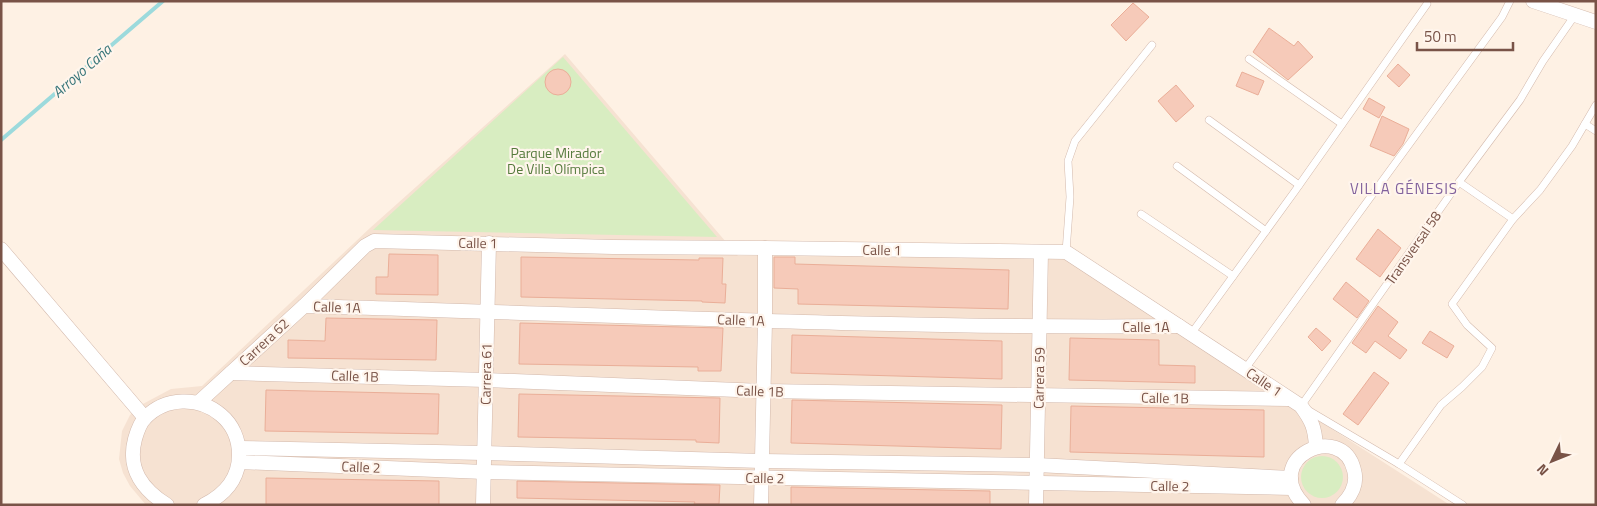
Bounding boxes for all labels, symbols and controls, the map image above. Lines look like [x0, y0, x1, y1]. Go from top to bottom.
scale bar [1417, 20, 1513, 52]
text: 50 m [1424, 25, 1457, 48]
water label: Arroyo Caña [47, 37, 118, 103]
park label: Parque Mirador De Villa Olímpica [507, 142, 605, 179]
district label: VILLA GÉNESIS [1350, 177, 1458, 200]
street label: Transversal 58 [1379, 206, 1446, 289]
street label: Calle 1 [458, 232, 498, 253]
street label: Calle 1 [862, 239, 902, 260]
street label: Calle 1A [313, 295, 362, 318]
street label: Calle 1A [717, 308, 766, 331]
street label: Carrera 62 [234, 313, 293, 370]
street label: Calle 1A [1122, 316, 1170, 337]
street label: Carrera 61 [474, 343, 497, 405]
street label: Carrera 59 [1027, 347, 1050, 409]
street label: Calle 1 [1242, 362, 1286, 401]
street label: Calle 1B [331, 364, 379, 387]
street label: Calle 1B [736, 379, 784, 402]
street label: Calle 1B [1141, 387, 1189, 408]
north arrow [1527, 436, 1577, 486]
street label: Calle 2 [341, 455, 381, 478]
text: N [1531, 459, 1553, 481]
street label: Calle 2 [745, 467, 785, 488]
street label: Calle 2 [1150, 475, 1190, 496]

